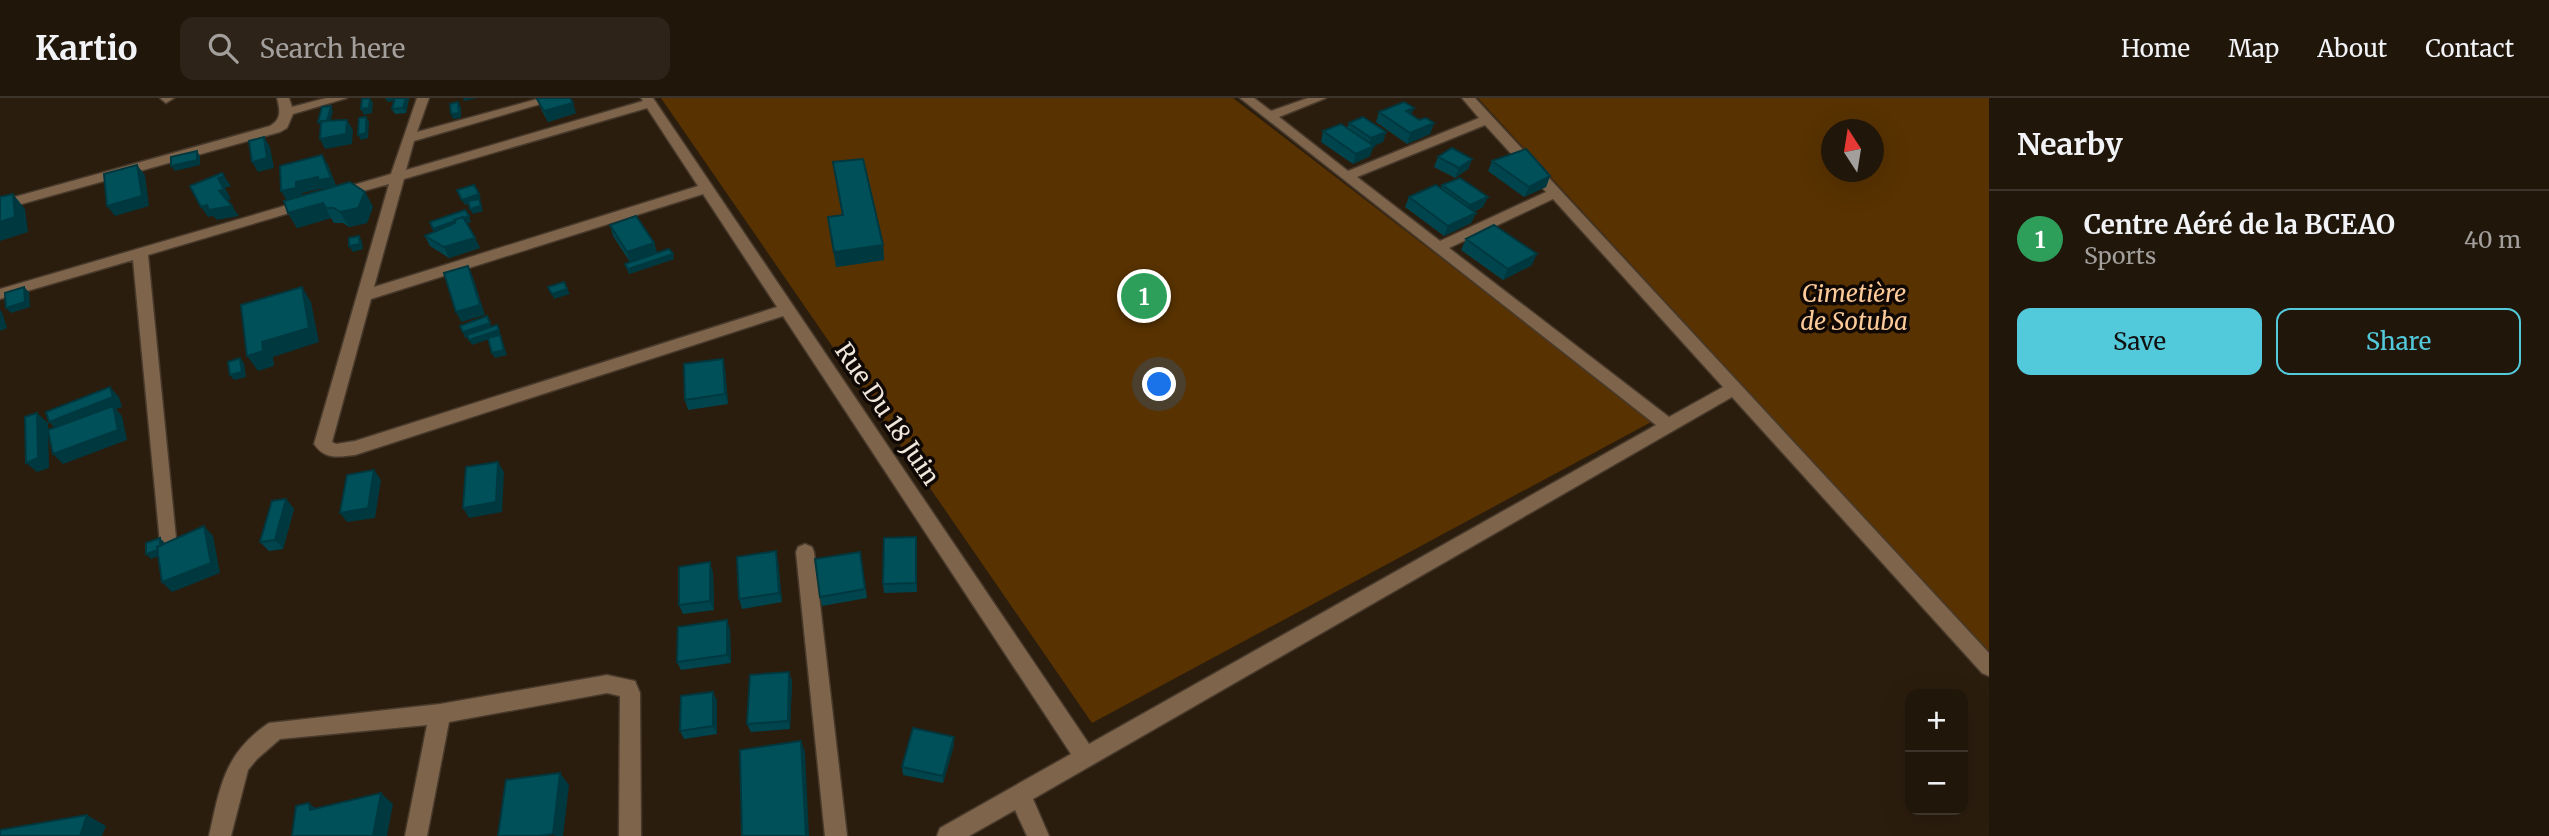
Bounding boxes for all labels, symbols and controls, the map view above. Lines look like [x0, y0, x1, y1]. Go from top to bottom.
search box [180, 17, 670, 80]
text: Kartio [35, 28, 138, 69]
icon: search [204, 29, 242, 67]
text: Search here [260, 32, 405, 65]
text: Home [2121, 33, 2190, 64]
text: Map [2228, 33, 2279, 64]
text: About [2317, 33, 2387, 64]
text: Contact [2425, 33, 2514, 64]
north arrow [1821, 119, 1884, 182]
text: Nearby [2017, 125, 2123, 163]
text: Centre Aéré de la BCEAO [2084, 208, 2395, 241]
text: 1 [2035, 225, 2045, 254]
text: 40 m [2464, 225, 2521, 254]
text: Sports [2084, 241, 2156, 270]
pin: 1 [1121, 270, 1167, 322]
park label: Cimetière de Sotuba [1800, 278, 1908, 337]
button: Save [2017, 308, 2262, 375]
button: Share [2276, 308, 2521, 375]
street label: Rue Du 18 Juin [828, 336, 947, 491]
your location [1142, 367, 1176, 401]
map controls [1905, 689, 1968, 815]
button: + [1905, 689, 1968, 752]
button: − [1905, 752, 1968, 815]

